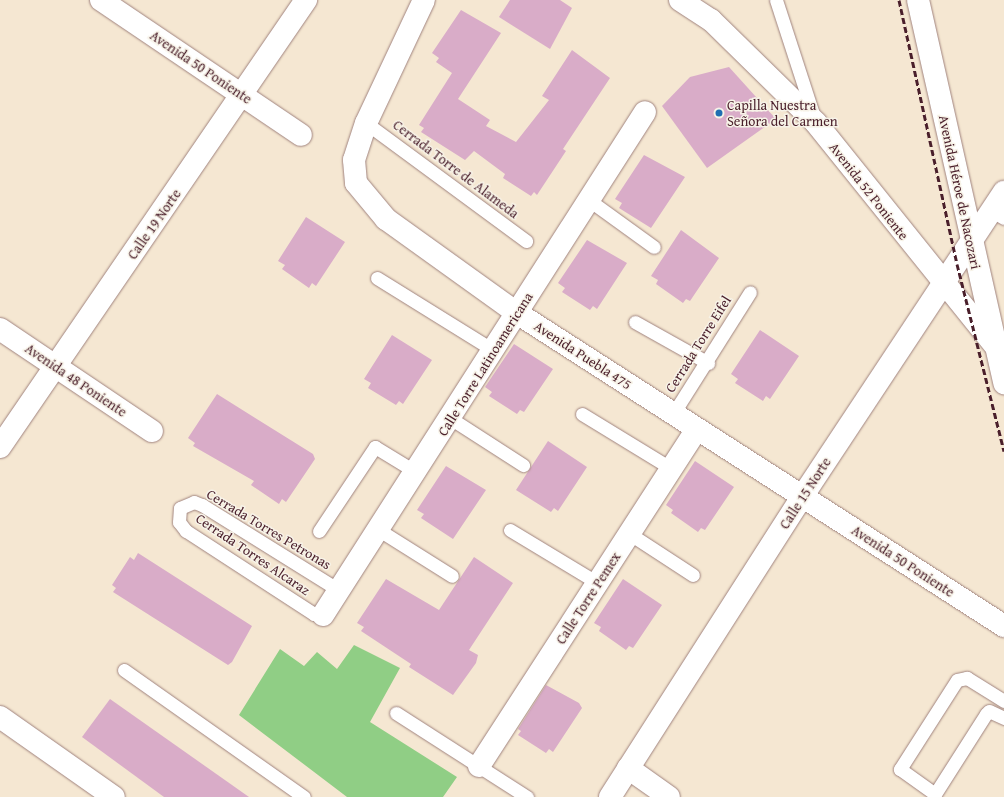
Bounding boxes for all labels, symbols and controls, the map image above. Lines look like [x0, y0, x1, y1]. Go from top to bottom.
street label: Avenida 50 Poniente [147, 27, 255, 107]
place label: Capilla Nuestra Señora del Carmen [727, 97, 838, 130]
marker: Capilla Nuestra Señora del Carmen [714, 108, 724, 118]
street label: Avenida Héroe de Nacozari [935, 114, 985, 270]
street label: Cerrada Torre de Alameda [390, 116, 522, 222]
street label: Avenida 52 Poniente [826, 139, 912, 243]
street label: Calle 19 Norte [124, 186, 184, 262]
street label: Calle Torre Latinoamericana [434, 289, 536, 439]
street label: Cerrada Torre Eifel [662, 293, 734, 395]
street label: Avenida Puebla 475 [531, 317, 635, 393]
street label: Avenida 48 Poniente [22, 340, 130, 420]
street label: Calle 15 Norte [776, 454, 834, 532]
street label: Cerrada Torres Petronas [204, 485, 334, 573]
street label: Cerrada Torres Alcaraz [193, 510, 313, 598]
street label: Avenida 50 Poniente [849, 522, 957, 600]
street label: Calle Torre Pemex [552, 549, 624, 647]

